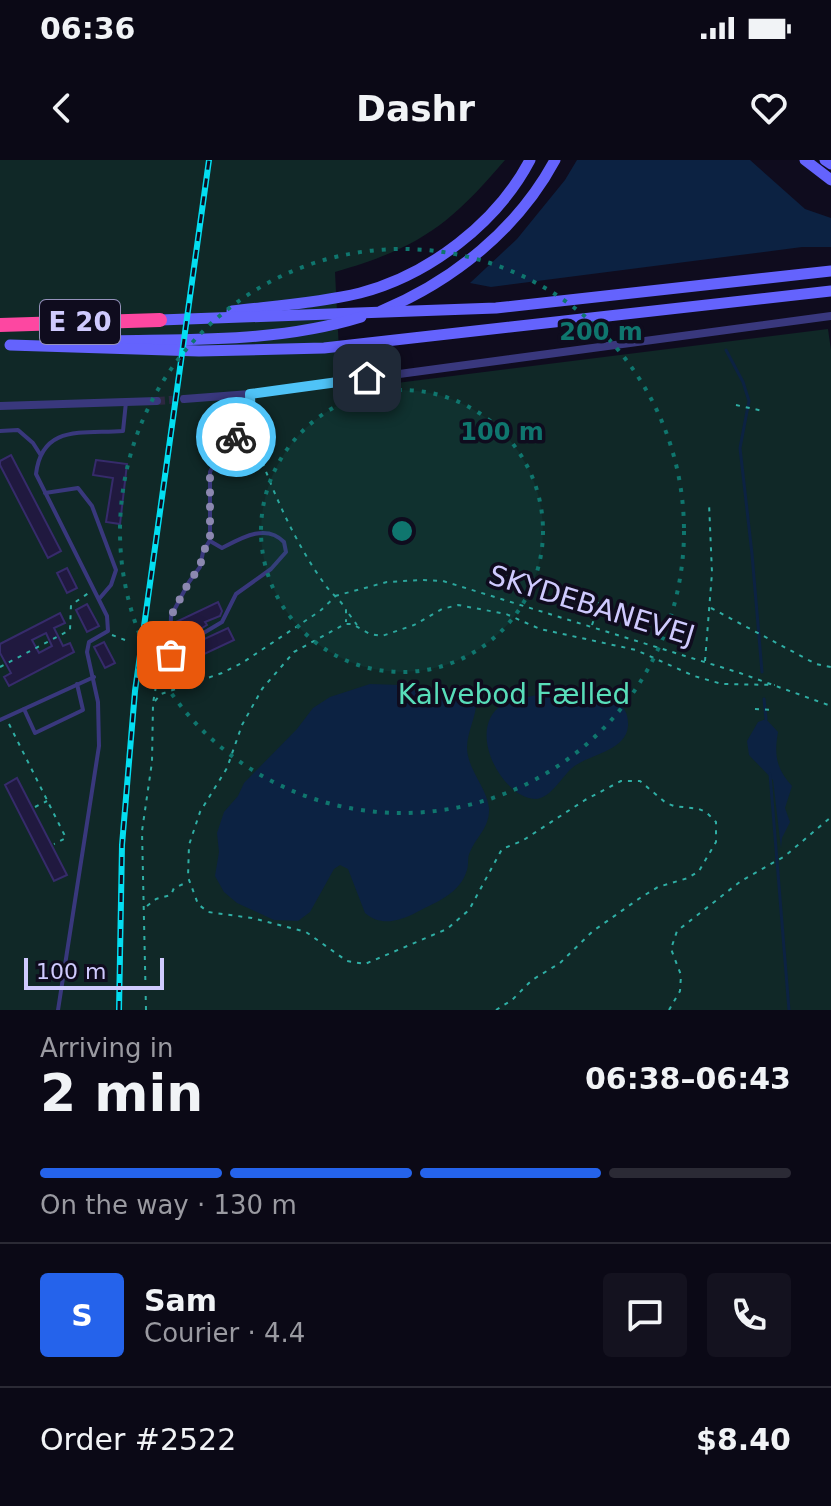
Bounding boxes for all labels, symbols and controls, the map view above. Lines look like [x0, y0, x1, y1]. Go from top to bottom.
text: 06:36 [40, 11, 136, 46]
icon: back [40, 86, 84, 130]
icon: heart [747, 86, 791, 130]
text: Dashr [356, 88, 475, 129]
road number: E 20 [40, 300, 120, 344]
text: 200 m [559, 318, 643, 346]
pin [333, 344, 401, 412]
icon: home [345, 356, 389, 400]
courier [196, 397, 276, 477]
icon: bike [214, 415, 258, 459]
text: 100 m [460, 418, 544, 446]
centre of rings [388, 517, 416, 545]
street label: SKYDEBANEVEJ [485, 558, 699, 652]
pin [137, 621, 205, 689]
icon: bag [149, 633, 193, 677]
park label: Kalvebod Fælled [398, 678, 630, 711]
scale bar [24, 954, 164, 990]
text: 100 m [36, 959, 106, 984]
text: Arriving in [40, 1033, 174, 1063]
text: 06:38–06:43 [585, 1061, 791, 1096]
text: 2 min [40, 1063, 203, 1123]
text: On the way · 130 m [40, 1190, 297, 1220]
button: chat [603, 1273, 687, 1357]
button: phone [707, 1273, 791, 1357]
text: Sam [144, 1283, 217, 1318]
text: S [71, 1298, 93, 1333]
text: Courier · 4.4 [144, 1318, 305, 1348]
text: Order #2522 [40, 1422, 236, 1457]
text: $8.40 [696, 1422, 791, 1457]

